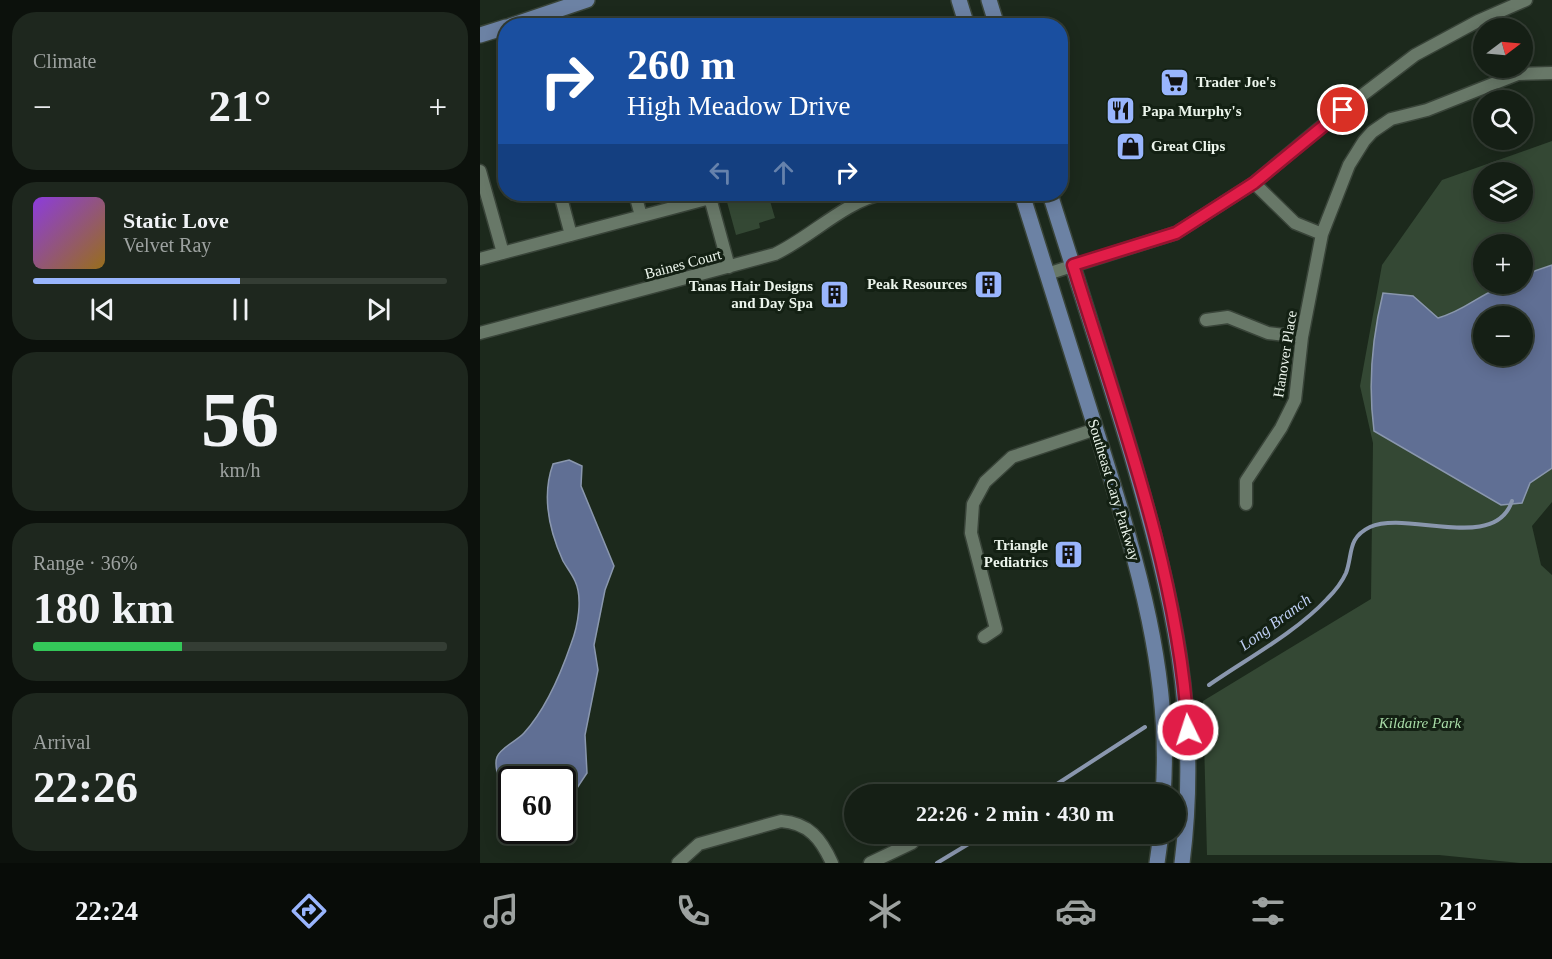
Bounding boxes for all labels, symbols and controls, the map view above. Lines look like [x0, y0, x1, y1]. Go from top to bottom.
north arrow [1473, 18, 1533, 78]
map controls [1473, 18, 1533, 366]
icon: right [528, 42, 606, 120]
text: 260 m [627, 42, 736, 88]
text: Climate [33, 50, 96, 72]
supermarket icon: Trader Joe's [1159, 66, 1191, 98]
place label: Trader Joe's [1196, 74, 1276, 90]
text: 21° [209, 81, 272, 131]
pin [1317, 84, 1368, 135]
text: − [33, 89, 52, 125]
text: + [428, 89, 447, 125]
button: search [1473, 90, 1533, 150]
text: High Meadow Drive [627, 91, 850, 121]
icon: arrive [1326, 93, 1359, 126]
restaurant icon: Papa Murphy's [1105, 95, 1137, 127]
place label: Papa Murphy's [1142, 103, 1242, 119]
shop icon: Great Clips [1114, 130, 1146, 162]
place label: Great Clips [1151, 138, 1225, 154]
icon: left [704, 156, 737, 189]
icon: ahead [767, 156, 800, 189]
icon: right [830, 156, 863, 189]
button: layers [1473, 162, 1533, 222]
text: Static Love [123, 208, 229, 233]
text: Velvet Ray [123, 234, 211, 256]
button: + [1473, 234, 1533, 294]
street label: Baines Court [643, 246, 724, 282]
building icon: Peak Resources [972, 268, 1004, 300]
place label: Peak Resources [867, 276, 967, 292]
place label: Tanas Hair Designs and Day Spa [689, 278, 813, 311]
building icon: Tanas Hair Designs and Day Spa [818, 279, 850, 311]
icon: previous [86, 293, 119, 326]
icon: pause [224, 293, 257, 326]
icon: next [362, 293, 395, 326]
button: − [1473, 306, 1533, 366]
street label: Hanover Place [1270, 309, 1300, 399]
text: 56 [201, 376, 279, 463]
street label: Southeast Cary Parkway [1085, 417, 1143, 563]
text: km/h [219, 459, 261, 481]
place label: Triangle Pediatrics [984, 537, 1048, 570]
building icon: Triangle Pediatrics [1053, 538, 1085, 570]
text: Range · 36% [33, 552, 137, 574]
text: 180 km [33, 583, 174, 633]
water label: Long Branch [1235, 590, 1315, 655]
position arrow [1156, 698, 1220, 762]
park label: Kildaire Park [1378, 715, 1462, 731]
text: Arrival [33, 731, 91, 753]
text: 22:26 [33, 762, 138, 812]
speed limit sign: 60 [498, 766, 576, 844]
text: 22:26 · 2 min · 430 m [916, 801, 1114, 826]
icon: directions [288, 890, 330, 932]
icon: music [480, 890, 522, 932]
icon: phone [672, 890, 714, 932]
icon: climate [864, 890, 906, 932]
icon: car [1055, 890, 1097, 932]
icon: filters [1247, 890, 1289, 932]
text: 22:24 [75, 896, 138, 926]
text: 21° [1439, 896, 1477, 926]

